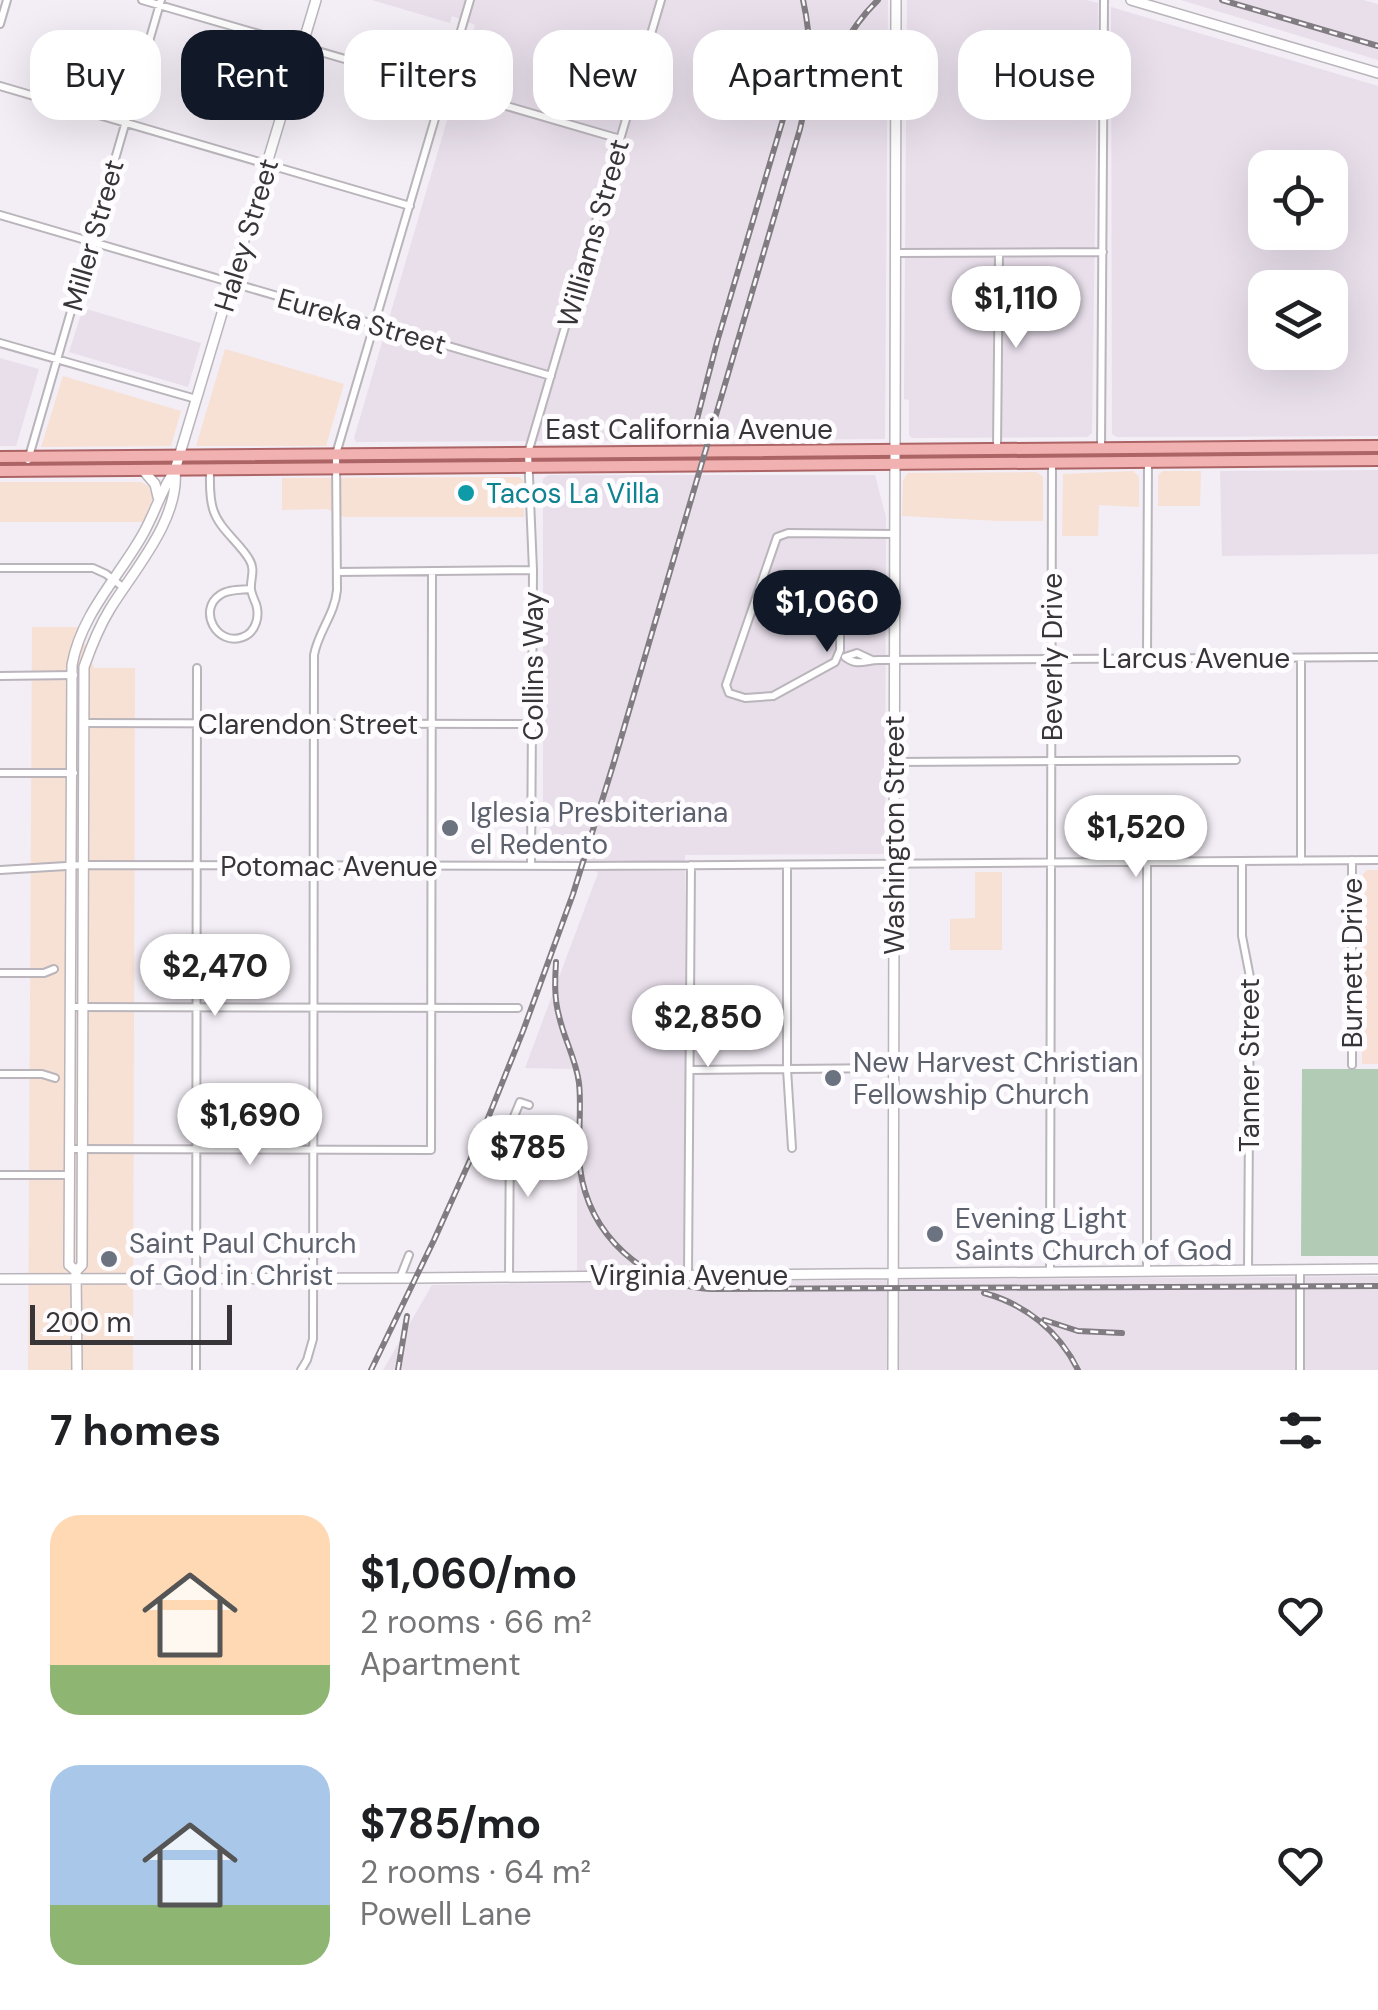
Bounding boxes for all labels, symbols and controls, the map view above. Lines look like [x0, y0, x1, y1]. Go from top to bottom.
chip: Buy [30, 30, 161, 120]
chip: Rent [181, 30, 324, 120]
chip: Filters [344, 30, 513, 120]
chip: New [533, 30, 673, 120]
chip: Apartment [693, 30, 938, 120]
chip: House [958, 30, 1131, 120]
street label: Williams Street [549, 135, 638, 332]
map controls [1248, 150, 1348, 370]
button: locate [1248, 150, 1348, 250]
street label: Haley Street [206, 154, 287, 316]
street label: Miller Street [54, 155, 133, 315]
pin: $1,110 [935, 266, 1097, 351]
button: layers [1248, 270, 1348, 370]
text: $1,110 [974, 277, 1058, 319]
street label: Eureka Street [273, 280, 450, 363]
street label: East California Avenue [545, 411, 833, 448]
place label: Tacos La Villa [486, 475, 660, 512]
marker: Tacos La Villa [455, 482, 477, 504]
pin: $1,060 [746, 570, 908, 655]
street label: Beverly Drive [1034, 573, 1071, 741]
text: $1,060 [775, 581, 879, 623]
street label: Collins Way [515, 591, 552, 741]
street label: Larcus Avenue [1102, 640, 1290, 677]
street label: Clarendon Street [198, 706, 418, 743]
street label: Washington Street [876, 715, 913, 955]
place label: Iglesia Presbiteriana el Redento [470, 794, 728, 863]
pin: $1,520 [1055, 795, 1217, 880]
text: $1,520 [1086, 806, 1186, 848]
marker: Iglesia Presbiteriana el Redento [439, 817, 461, 839]
street label: Potomac Avenue [220, 848, 438, 885]
street label: Burnett Drive [1334, 878, 1371, 1048]
pin: $2,470 [134, 934, 296, 1019]
text: $2,470 [162, 945, 268, 987]
street label: Tanner Street [1231, 978, 1268, 1152]
pin: $2,850 [627, 985, 789, 1070]
text: $2,850 [654, 996, 762, 1038]
place label: New Harvest Christian Fellowship Church [853, 1044, 1139, 1113]
marker: New Harvest Christian Fellowship Church [822, 1067, 844, 1089]
pin: $1,690 [169, 1083, 331, 1168]
text: $1,690 [199, 1094, 301, 1136]
pin: $785 [469, 1115, 587, 1200]
text: $785 [490, 1126, 566, 1168]
place label: Evening Light Saints Church of God [955, 1200, 1232, 1269]
marker: Evening Light Saints Church of God [924, 1223, 946, 1245]
place label: Saint Paul Church of God in Christ [129, 1225, 356, 1294]
marker: Saint Paul Church of God in Christ [98, 1248, 120, 1270]
street label: Virginia Avenue [590, 1257, 788, 1294]
scale bar [30, 1300, 232, 1344]
text: 200 m [45, 1304, 132, 1341]
text: 7 homes [50, 1403, 221, 1458]
icon: filters [1273, 1403, 1328, 1458]
text: $1,060/mo [360, 1546, 577, 1601]
icon: home [130, 1555, 250, 1675]
icon: heart [1273, 1588, 1328, 1643]
text: 2 rooms · 66 m² [360, 1601, 592, 1643]
text: Apartment [360, 1643, 521, 1685]
text: $785/mo [360, 1796, 541, 1851]
icon: home [130, 1805, 250, 1925]
icon: heart [1273, 1838, 1328, 1893]
text: 2 rooms · 64 m² [360, 1851, 591, 1893]
text: Powell Lane [360, 1893, 532, 1935]

